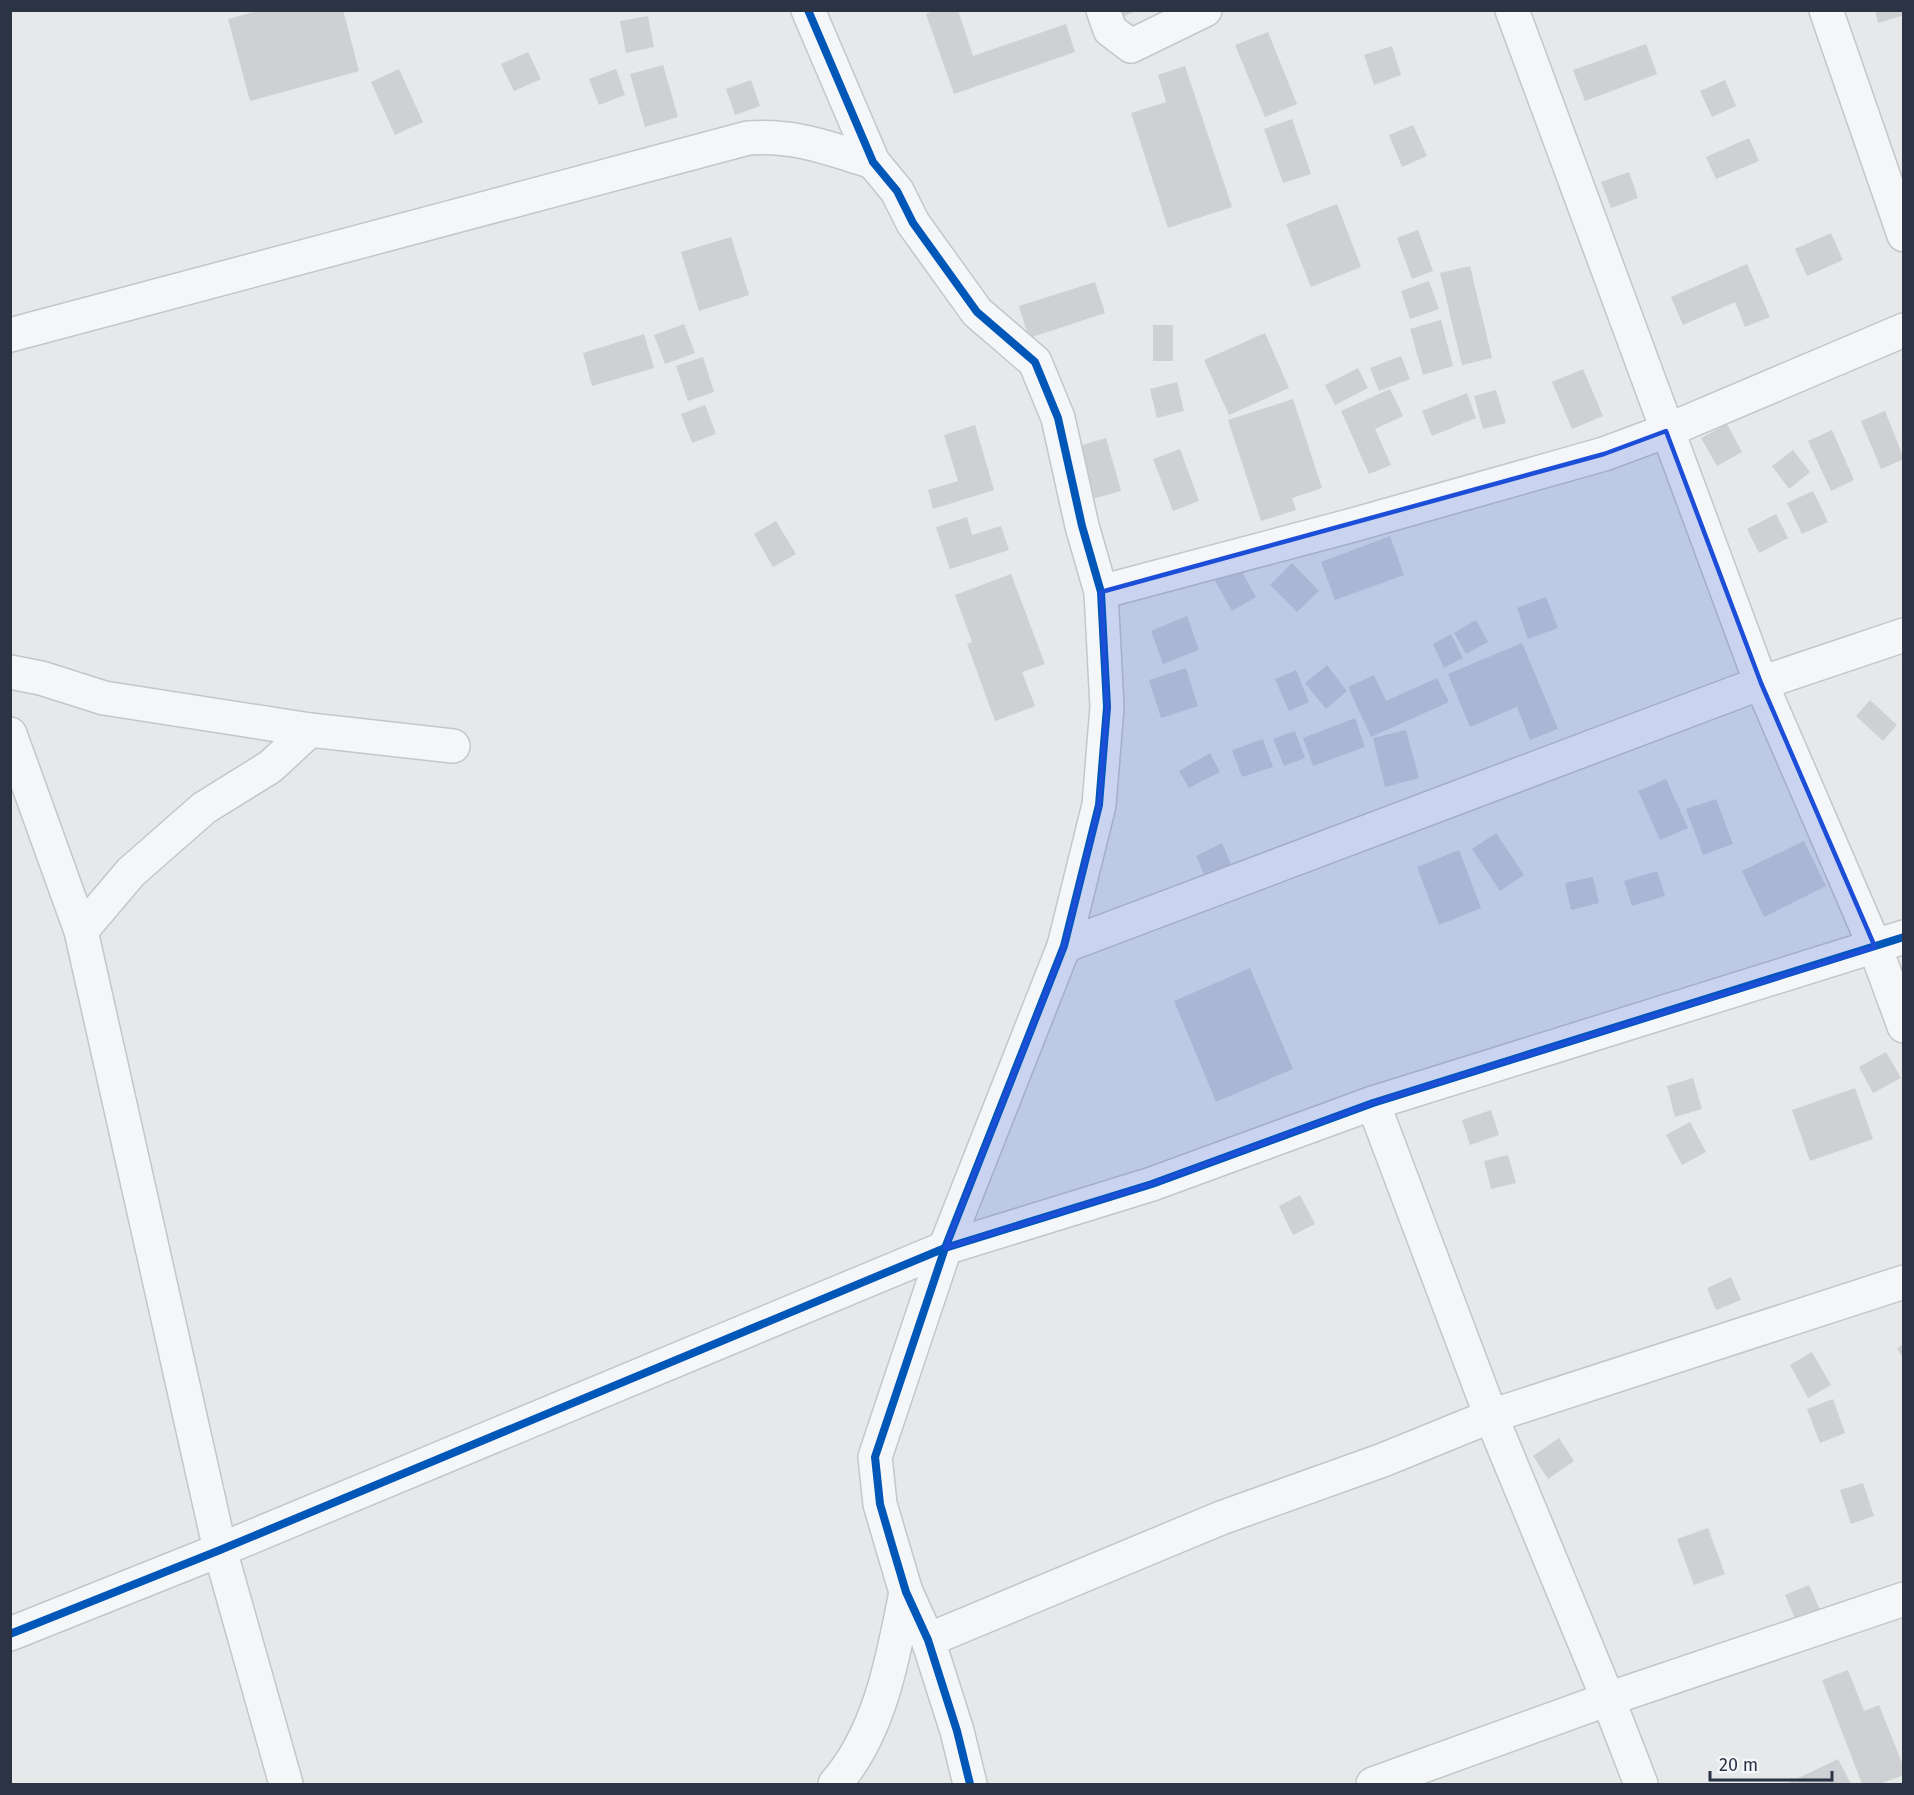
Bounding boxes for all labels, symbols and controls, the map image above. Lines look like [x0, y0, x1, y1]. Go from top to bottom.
scale bar [1710, 1744, 1832, 1782]
text: 20 m [1719, 1754, 1758, 1776]

